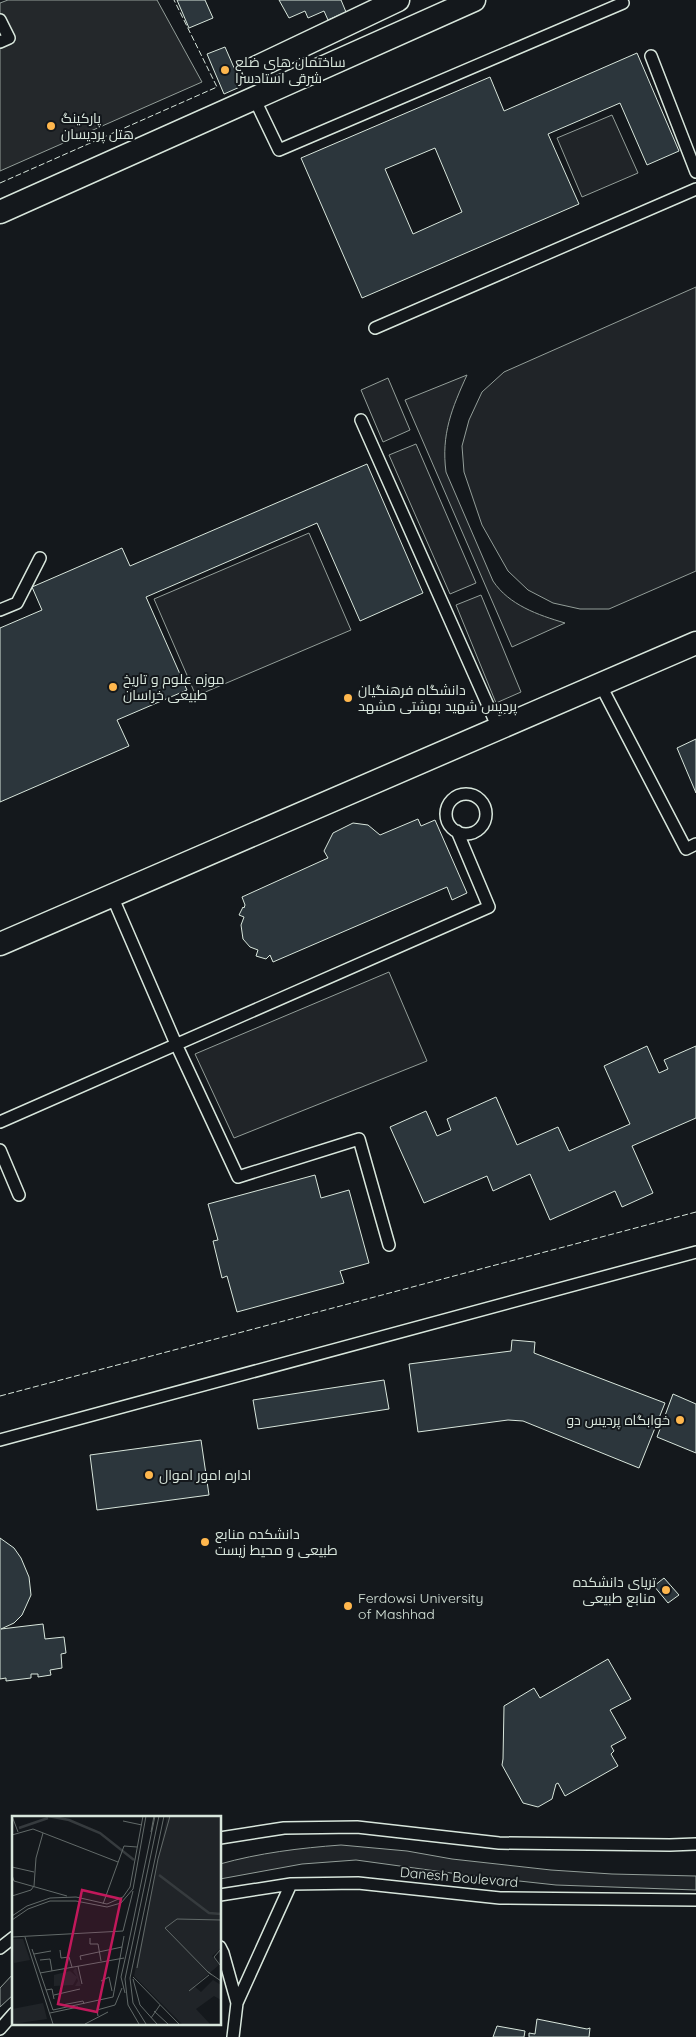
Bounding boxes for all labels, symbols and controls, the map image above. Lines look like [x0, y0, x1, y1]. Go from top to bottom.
place label: ساختمان های ضلع شرقی استادسرا [235, 53, 346, 87]
marker: ساختمان های ضلع شرقی استادسرا [219, 64, 231, 76]
place label: پارکینگ هتل پردیسان [61, 109, 134, 144]
marker: پارکینگ هتل پردیسان [45, 120, 57, 132]
place label: موزه علوم و تاریخ طبیعی خراسان [123, 670, 225, 704]
marker: موزه علوم و تاریخ طبیعی خراسان [107, 681, 119, 693]
place label: دانشگاه فرهنگیان پردیس شهید بهشتی مشهد [358, 681, 517, 716]
marker: دانشگاه فرهنگیان پردیس شهید بهشتی مشهد [342, 692, 354, 704]
place label: خوابگاه پردیس دو [566, 1411, 670, 1430]
marker: خوابگاه پردیس دو [674, 1414, 686, 1426]
place label: اداره امور اموال [159, 1466, 251, 1484]
marker: اداره امور اموال [143, 1469, 155, 1481]
place label: دانشکده منابع طبیعی و محیط زیست [215, 1525, 338, 1559]
marker: دانشکده منابع طبیعی و محیط زیست [199, 1536, 211, 1548]
place label: تریای دانشکده منابع طبیعی [573, 1573, 656, 1607]
marker: تریای دانشکده منابع طبیعی [660, 1584, 672, 1596]
place label: Ferdowsi University of Mashhad [358, 1589, 483, 1623]
marker: Ferdowsi University of Mashhad [342, 1600, 354, 1612]
inset map [12, 1816, 221, 2024]
street label: Danesh Boulevard [399, 1863, 519, 1891]

